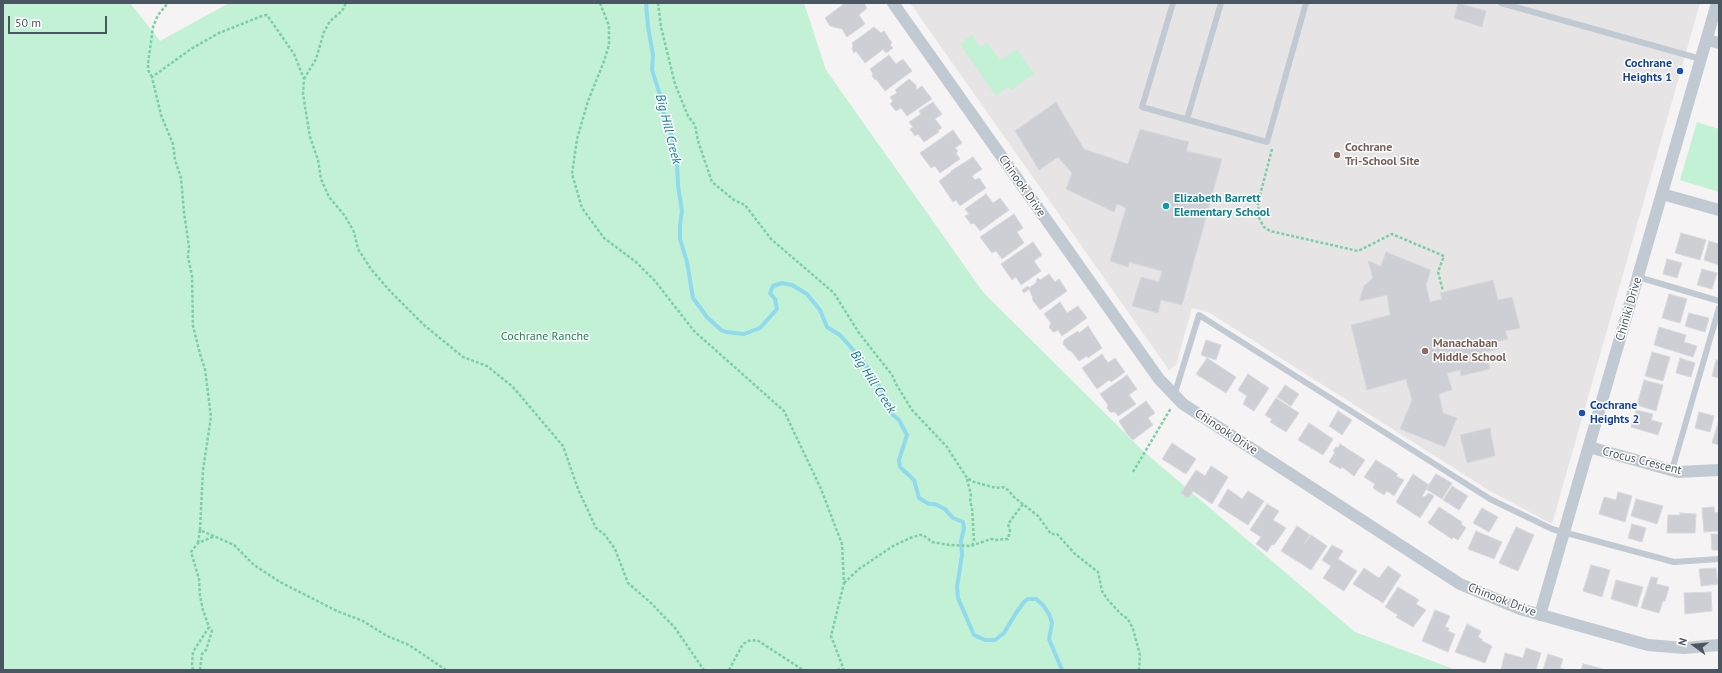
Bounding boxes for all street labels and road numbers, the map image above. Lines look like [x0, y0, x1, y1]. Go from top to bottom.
street label: Chinook Drive [995, 152, 1049, 220]
street label: Chiniki Drive [1613, 276, 1645, 342]
street label: Chinook Drive [1192, 406, 1260, 458]
street label: Crocus Crescent [1601, 444, 1683, 478]
street label: Chinook Drive [1466, 580, 1538, 620]

